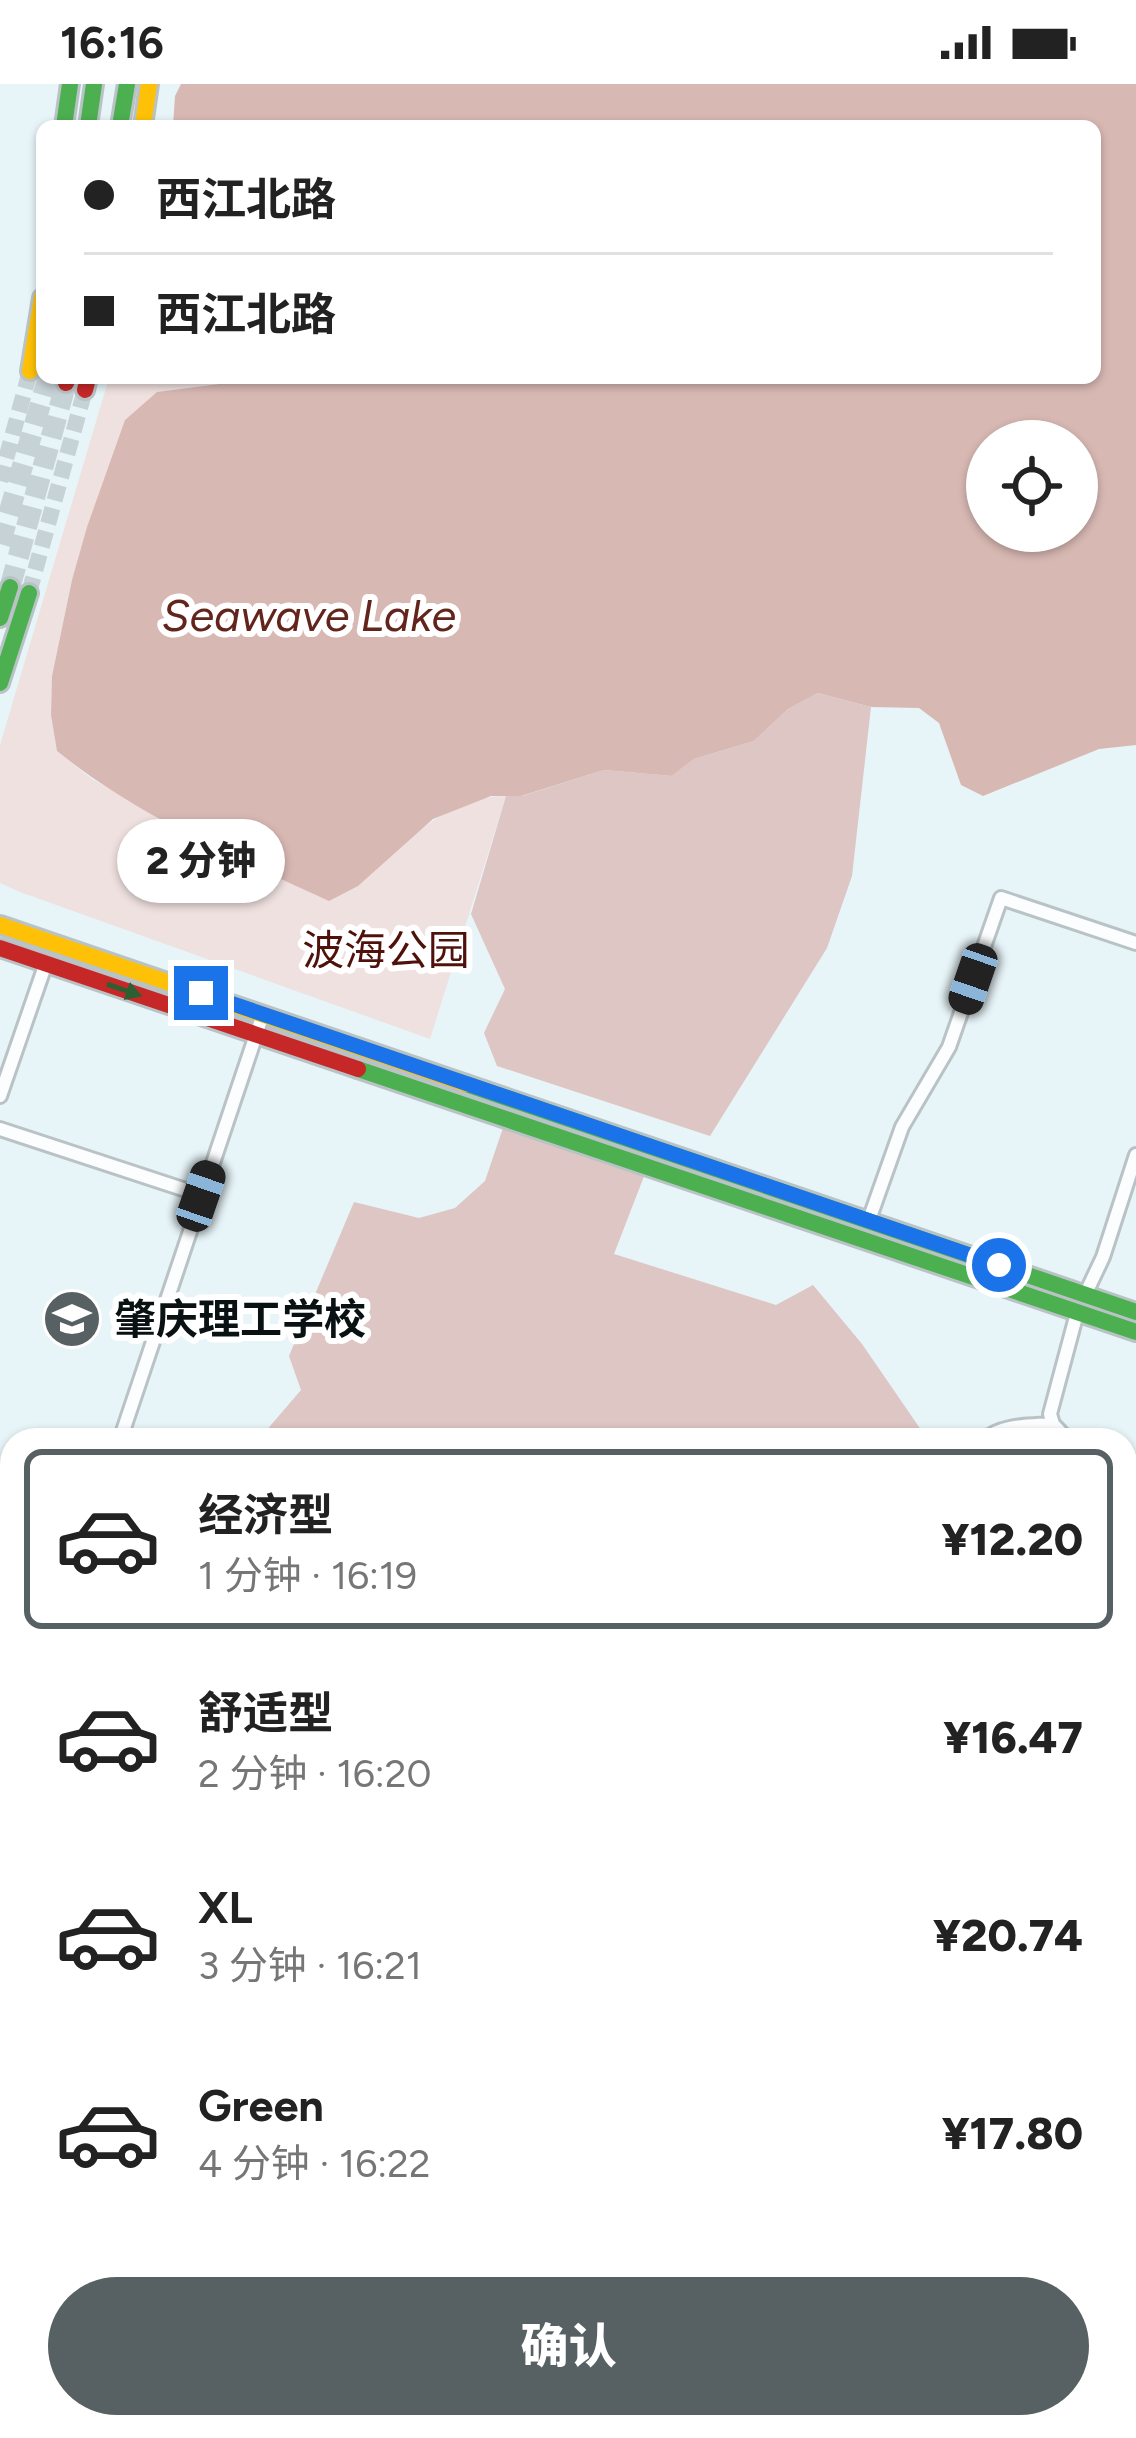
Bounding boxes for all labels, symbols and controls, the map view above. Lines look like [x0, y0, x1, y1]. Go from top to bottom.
text: 16:16 [60, 15, 164, 69]
text: 西江北路 [156, 172, 336, 226]
text: 西江北路 [156, 287, 336, 341]
map controls [966, 420, 1098, 552]
button: locate [966, 420, 1098, 552]
water label: Seawave Lake [162, 588, 456, 642]
callout: 2 分钟 [117, 819, 285, 903]
text: 2 分钟 [146, 837, 256, 884]
park label: 波海公园 [302, 925, 470, 976]
car [944, 939, 1002, 1019]
route end [174, 966, 228, 1020]
one-way arrow [106, 982, 142, 1000]
car [172, 1156, 230, 1236]
route start [972, 1238, 1026, 1292]
school or university icon: 肇庆理工学校 [41, 1288, 103, 1350]
place label: 肇庆理工学校 [114, 1294, 366, 1345]
icon: car [54, 1485, 162, 1593]
text: 经济型 [198, 1488, 333, 1542]
text: ¥12.20 [942, 1512, 1083, 1566]
text: 1 分钟 · 16:19 [198, 1552, 417, 1599]
icon: car [54, 1683, 162, 1791]
text: 舒适型 [198, 1686, 333, 1740]
text: ¥16.47 [943, 1710, 1083, 1764]
text: 2 分钟 · 16:20 [198, 1750, 431, 1797]
text: XL [198, 1880, 253, 1934]
icon: car [54, 1881, 162, 1989]
text: ¥20.74 [933, 1908, 1083, 1962]
text: 3 分钟 · 16:21 [198, 1942, 422, 1989]
text: Green [198, 2078, 324, 2132]
icon: car [54, 2079, 162, 2187]
text: ¥17.80 [942, 2106, 1083, 2160]
text: 4 分钟 · 16:22 [198, 2140, 431, 2187]
button: 确认 [48, 2277, 1089, 2415]

